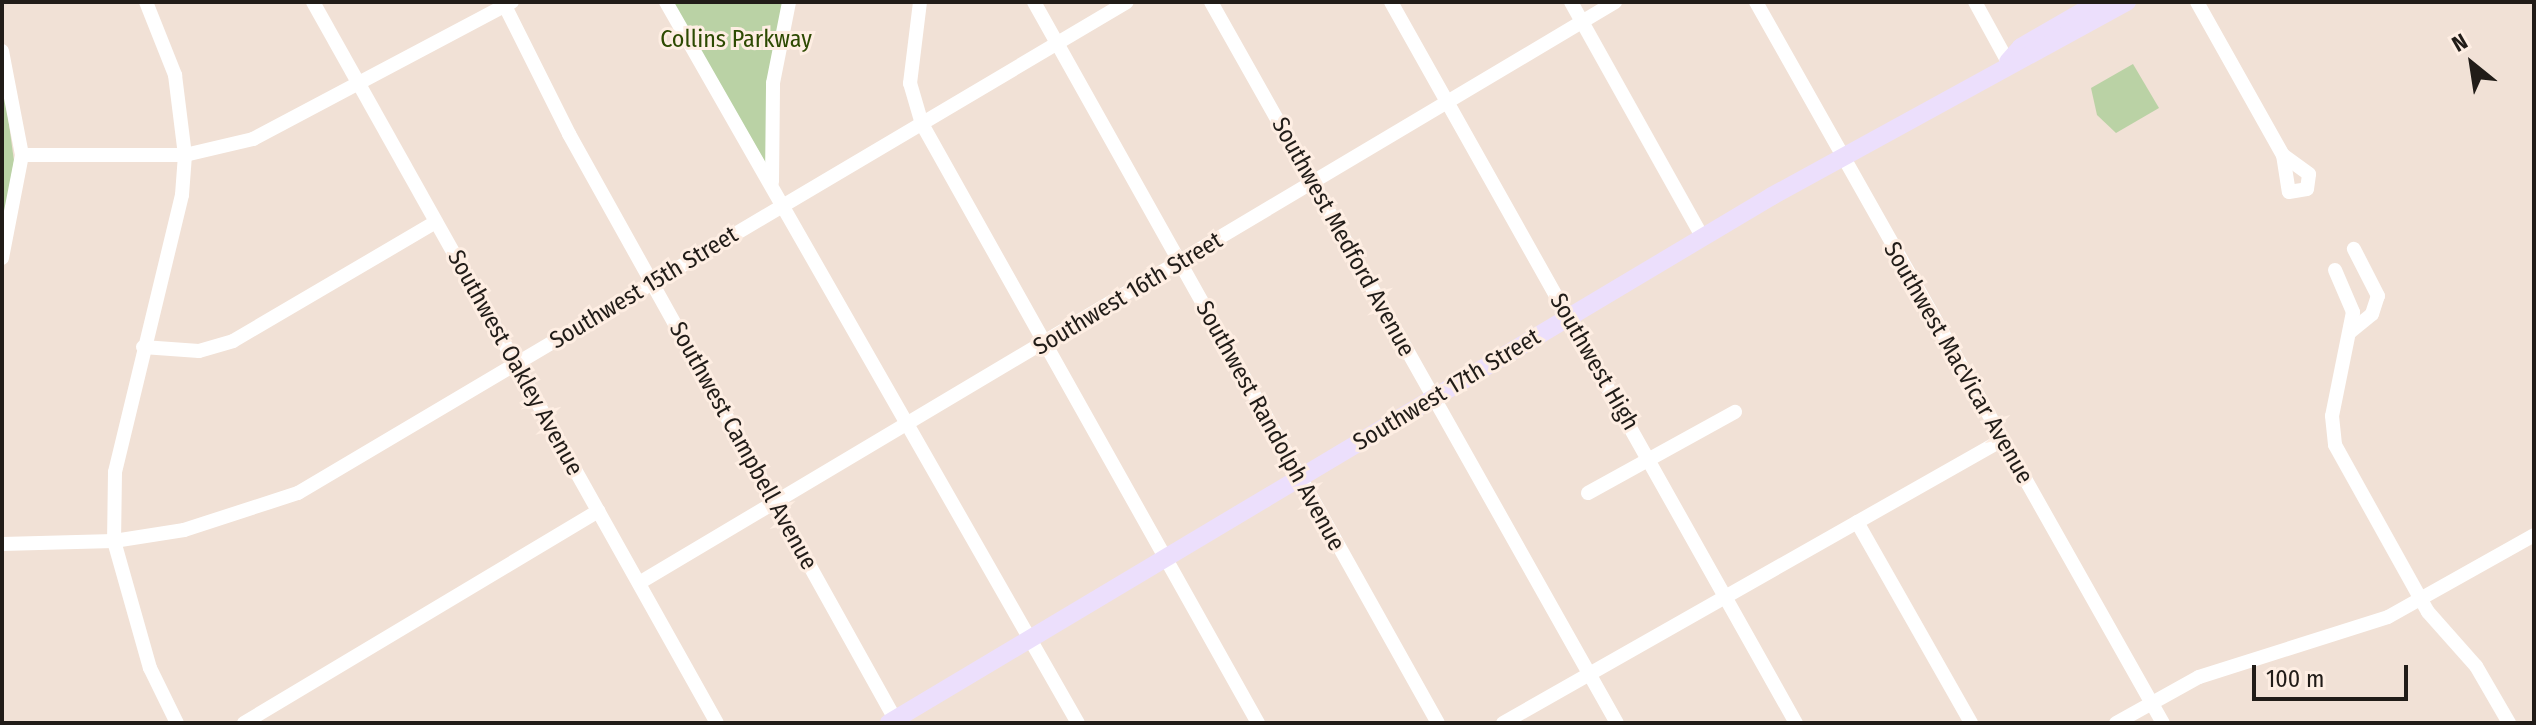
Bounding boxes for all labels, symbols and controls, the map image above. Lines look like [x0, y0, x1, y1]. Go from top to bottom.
north arrow [2432, 24, 2512, 104]
park label: Collins Parkway [660, 26, 812, 54]
text: N [2447, 28, 2472, 58]
street label: Southwest Medford Avenue [1265, 113, 1421, 361]
street label: Southwest 15th Street [545, 220, 743, 356]
street label: Southwest 16th Street [1028, 226, 1228, 362]
street label: Southwest MacVicar Avenue [1877, 237, 2039, 489]
street label: Southwest Oakley Avenue [441, 245, 589, 481]
street label: Southwest High [1543, 288, 1645, 436]
street label: Southwest Randolph Avenue [1189, 296, 1351, 556]
street label: Southwest Campbell Avenue [663, 317, 823, 575]
street label: Southwest 17th Street [1348, 323, 1546, 457]
scale bar [2256, 649, 2412, 699]
text: 100 m [2266, 665, 2324, 693]

